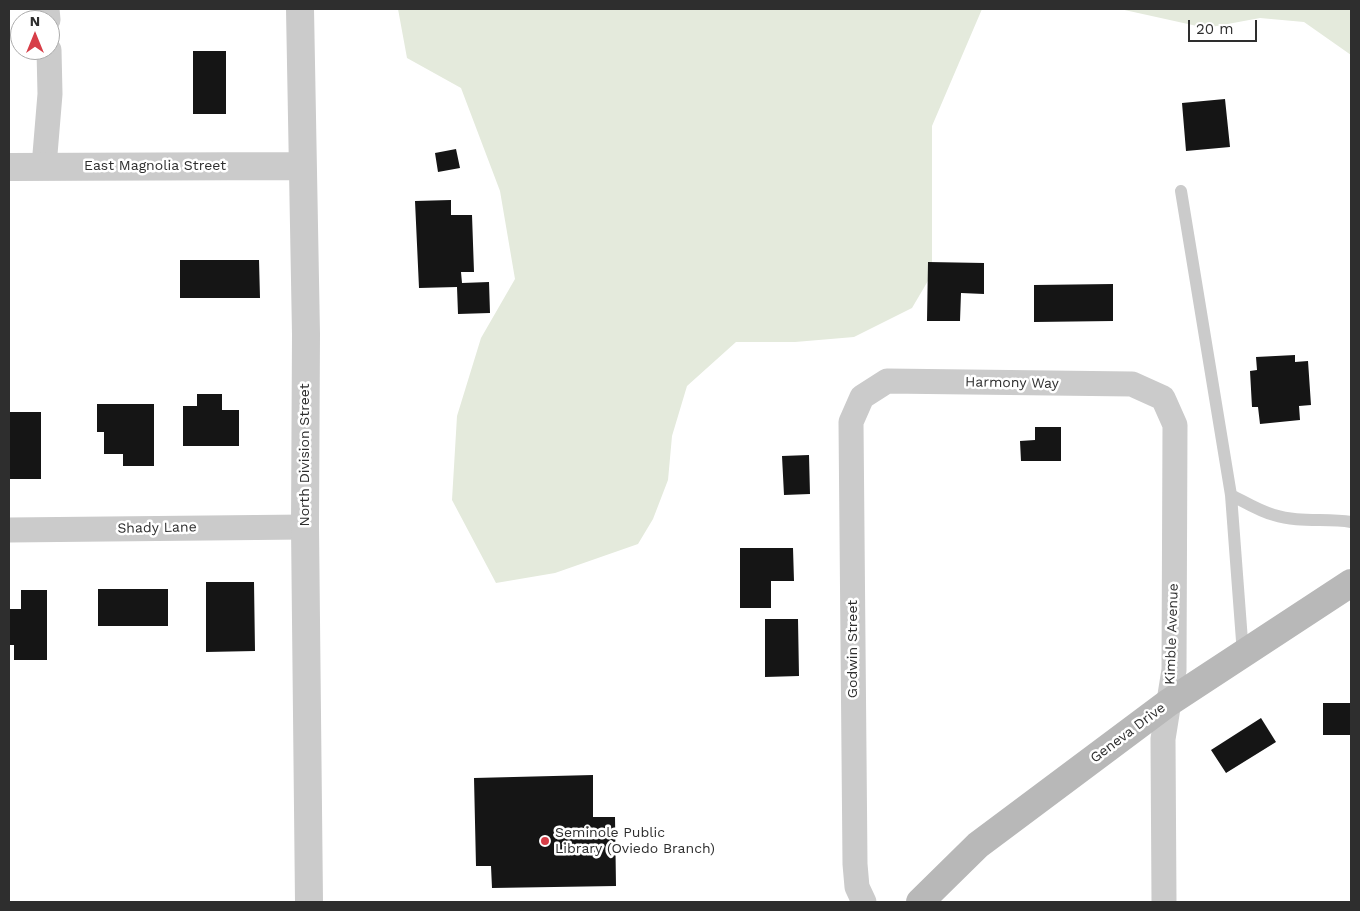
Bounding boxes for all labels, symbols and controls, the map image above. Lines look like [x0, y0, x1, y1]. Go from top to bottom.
north arrow [10, 10, 60, 60]
scale bar [1190, 10, 1259, 42]
text: N [30, 13, 40, 29]
text: 20 m [1196, 20, 1234, 38]
street label: East Magnolia Street [84, 158, 226, 174]
street label: Harmony Way [965, 374, 1059, 392]
street label: North Division Street [297, 384, 313, 526]
street label: Shady Lane [117, 519, 197, 537]
street label: Kimble Avenue [1162, 583, 1182, 685]
street label: Godwin Street [845, 600, 861, 698]
street label: Geneva Drive [1087, 699, 1169, 767]
place label: Seminole Public Library (Oviedo Branch) [555, 825, 715, 858]
marker: Seminole Public Library (Oviedo Branch) [539, 835, 551, 847]

